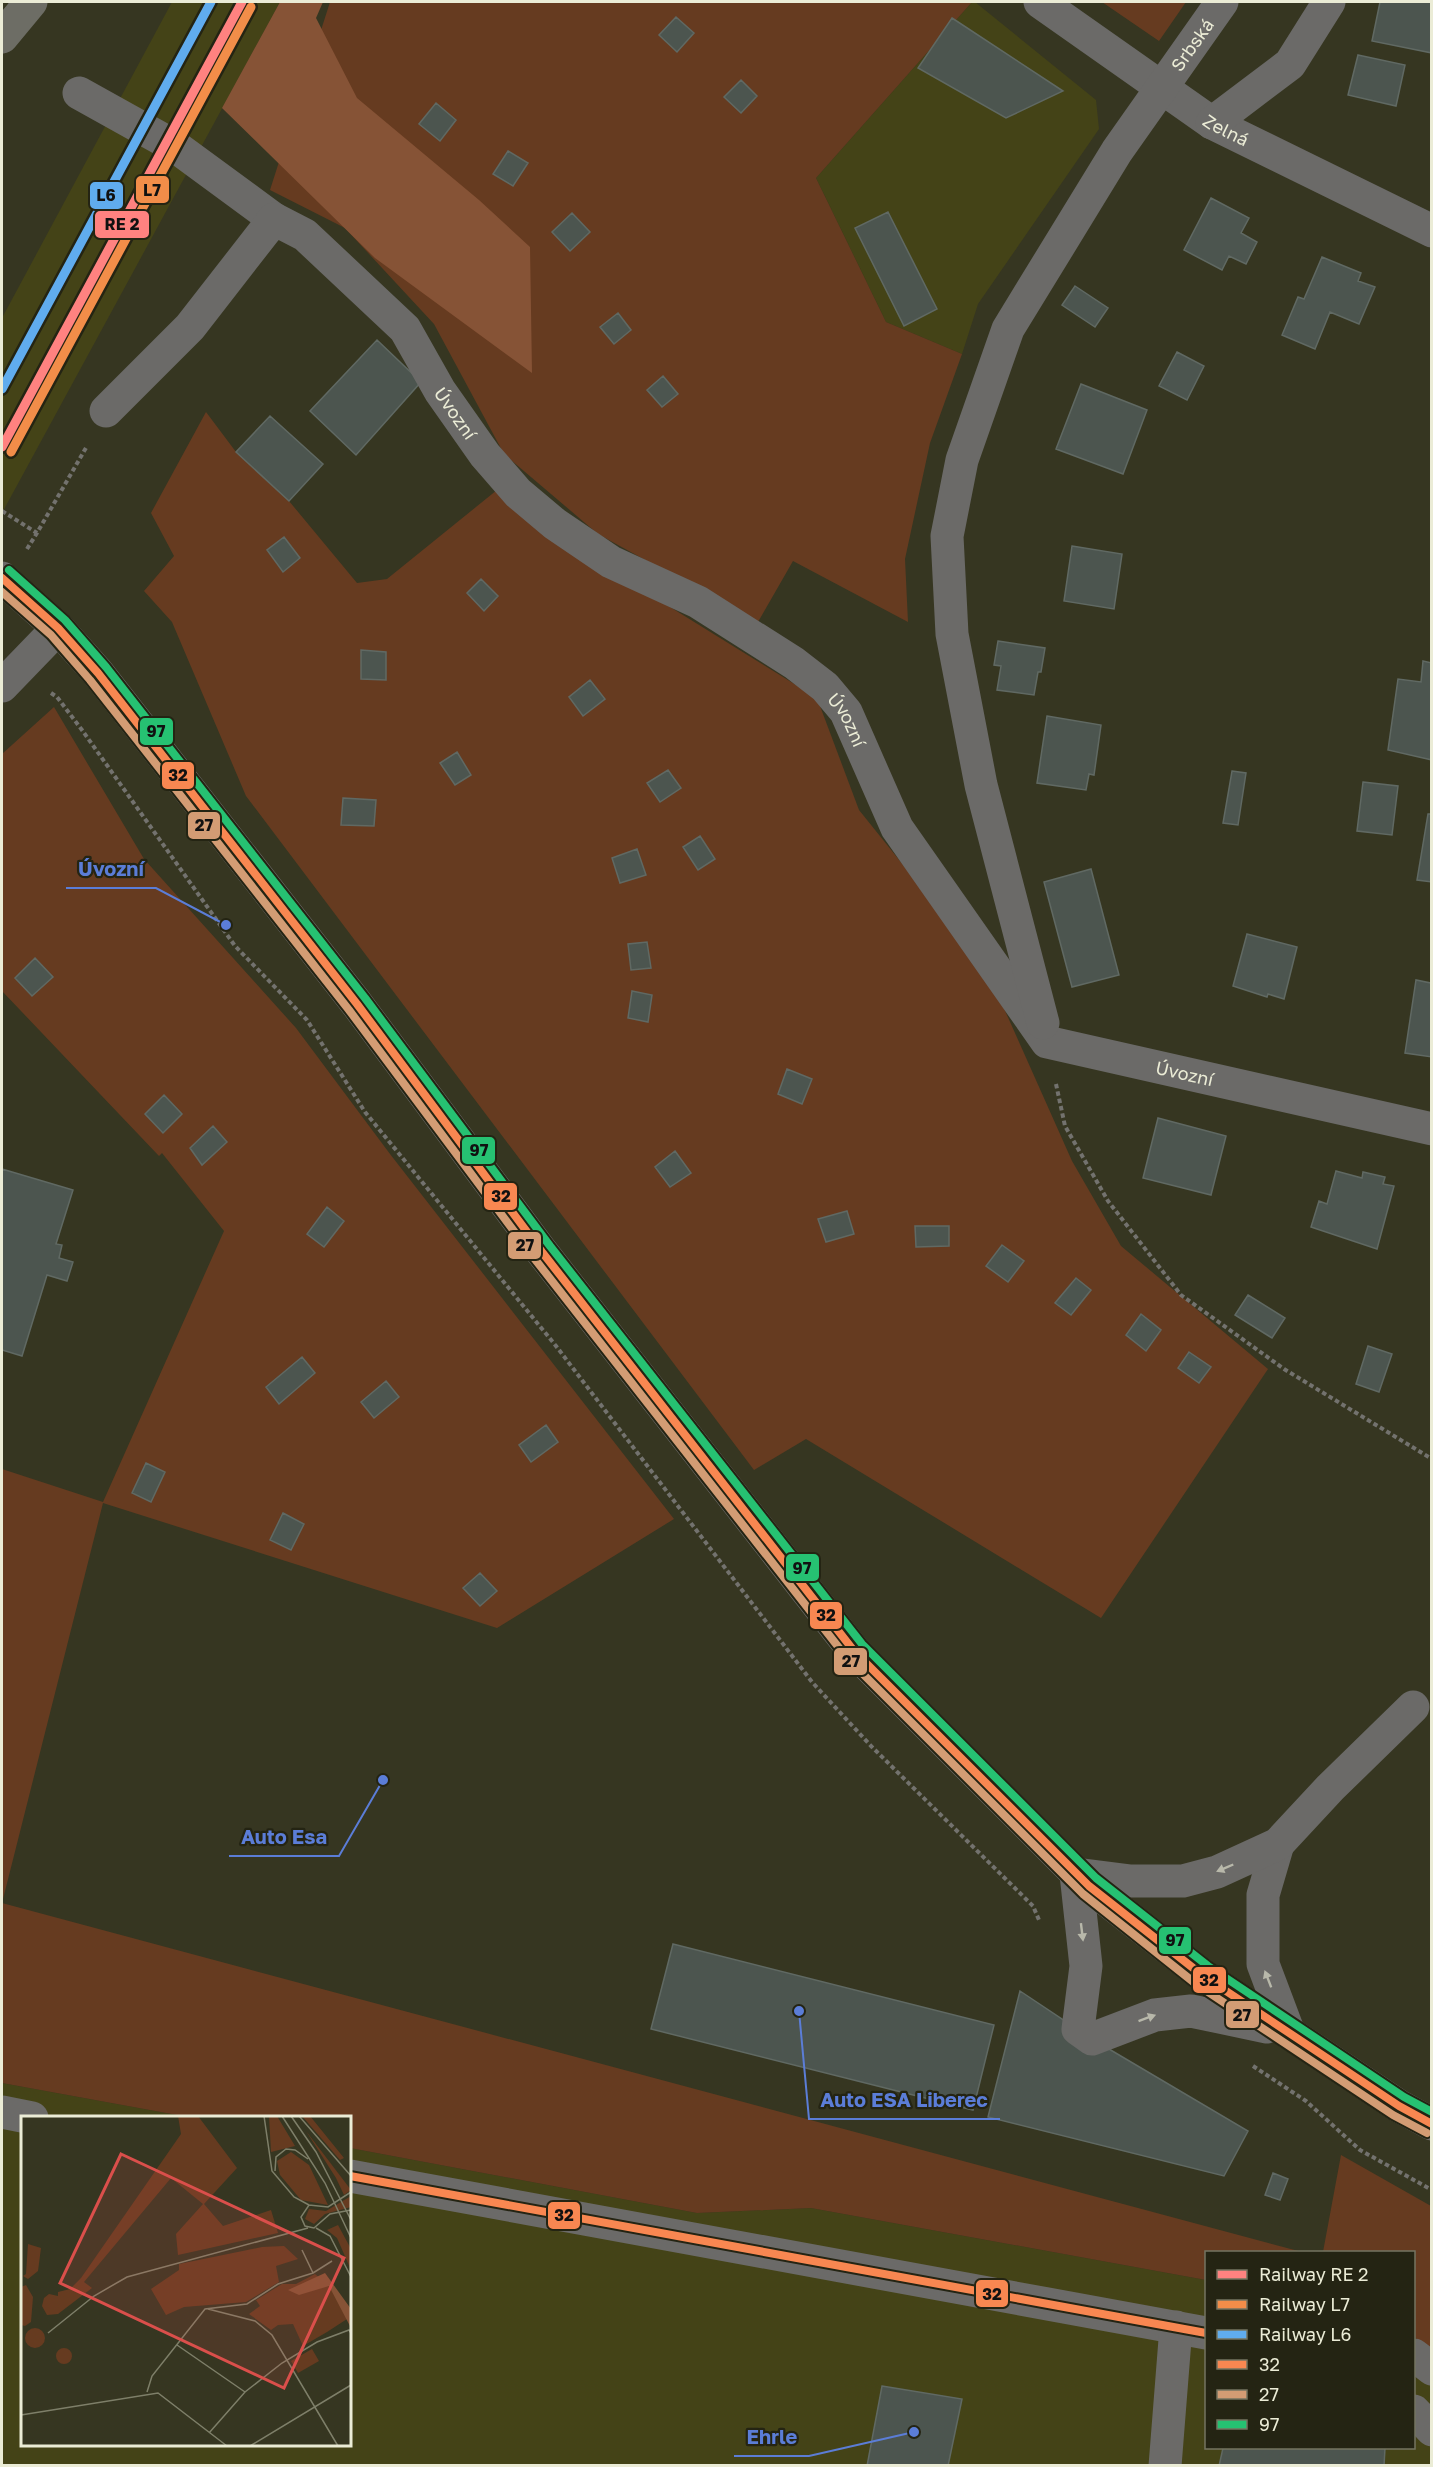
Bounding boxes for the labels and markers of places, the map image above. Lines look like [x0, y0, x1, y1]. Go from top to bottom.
callout: Úvozní [66, 850, 156, 888]
callout: Auto Esa [229, 1818, 339, 1856]
callout: Auto ESA Liberec [809, 2081, 1000, 2119]
callout: Ehrle [734, 2418, 809, 2456]

